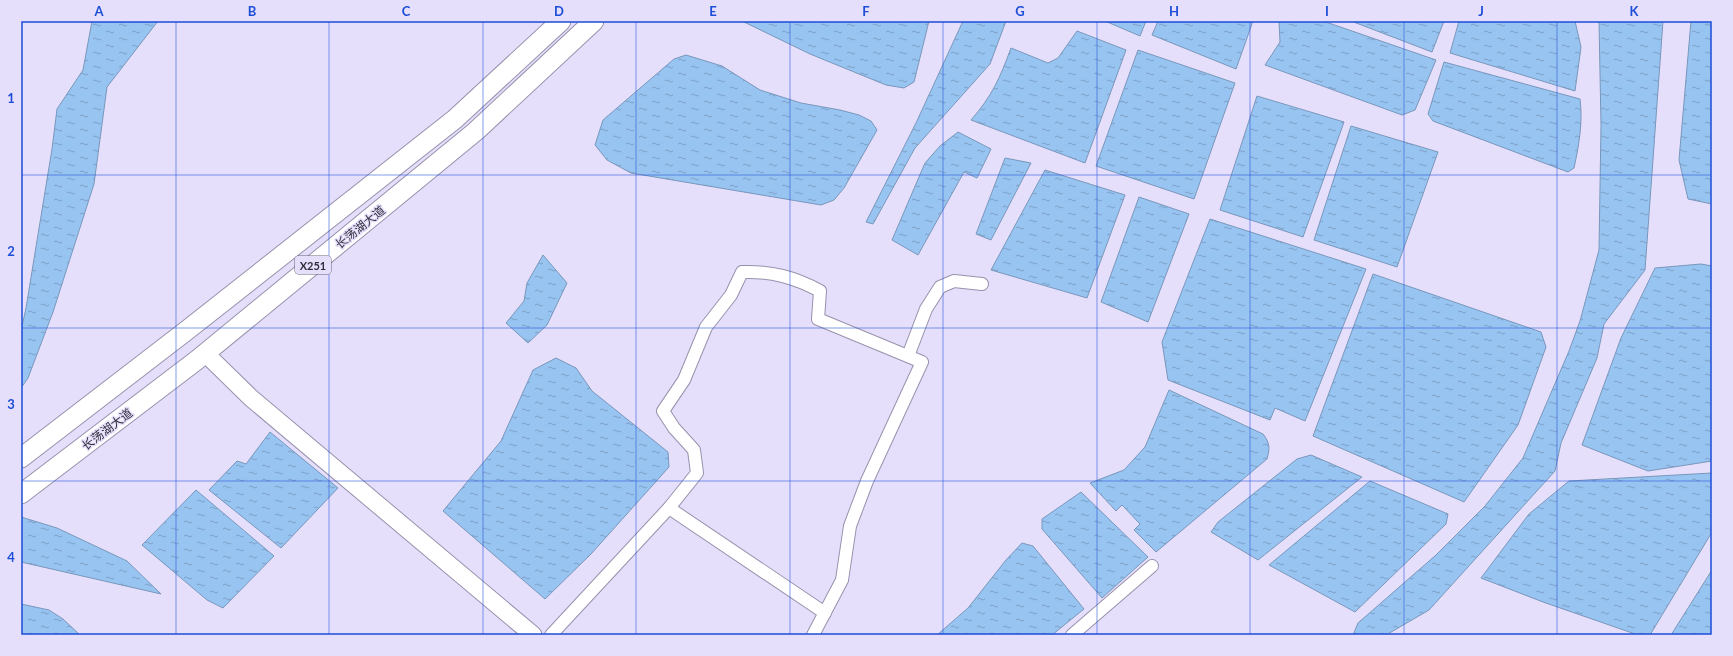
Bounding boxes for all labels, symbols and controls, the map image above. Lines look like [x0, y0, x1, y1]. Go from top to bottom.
text: A [93, 3, 104, 19]
text: B [248, 3, 257, 19]
text: C [402, 3, 411, 19]
text: D [554, 3, 564, 19]
text: E [709, 3, 717, 19]
text: F [862, 3, 870, 19]
text: G [1015, 3, 1025, 19]
text: H [1169, 3, 1179, 19]
text: I [1325, 3, 1329, 19]
text: J [1478, 3, 1484, 19]
text: K [1630, 3, 1640, 19]
text: 1 [7, 90, 15, 106]
street label: 长荡湖大道 [332, 202, 388, 252]
text: 2 [7, 243, 15, 259]
road number: X251 [295, 256, 331, 274]
text: 3 [7, 396, 15, 412]
street label: 长荡湖大道 [79, 405, 135, 453]
text: 4 [7, 549, 15, 565]

